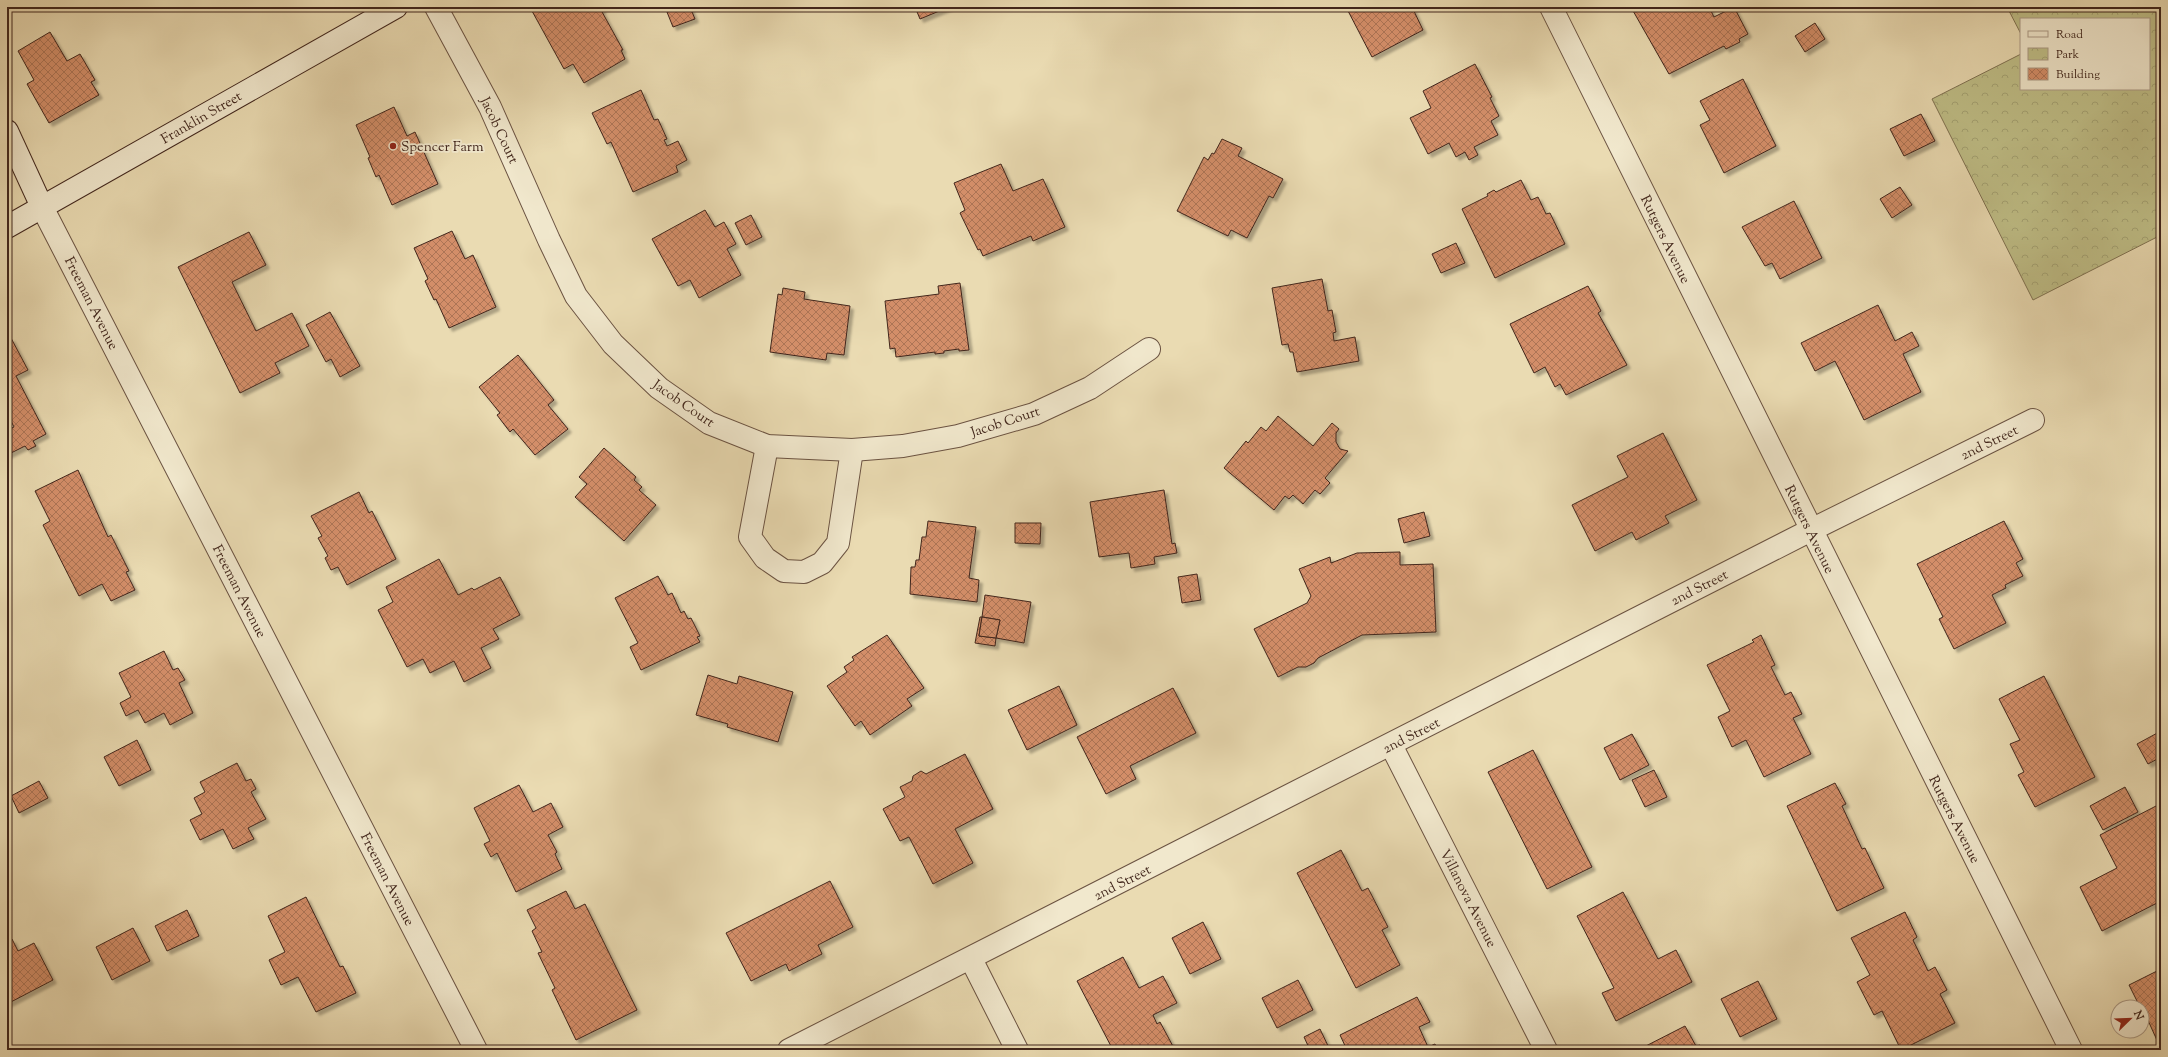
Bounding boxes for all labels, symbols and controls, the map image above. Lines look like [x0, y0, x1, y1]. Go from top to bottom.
legend [2020, 18, 2150, 90]
text: Road [2056, 26, 2083, 44]
text: Park [2056, 46, 2079, 64]
text: Building [2056, 66, 2100, 84]
street label: Franklin Street [158, 87, 246, 150]
street label: Jacob Court [474, 93, 522, 168]
place label: Spencer Farm [401, 138, 484, 158]
marker: Spencer Farm [388, 141, 398, 151]
street label: Rutgers Avenue [1634, 192, 1694, 288]
street label: Freeman Avenue [58, 254, 122, 354]
street label: Jacob Court [647, 375, 718, 433]
street label: Jacob Court [968, 402, 1043, 444]
street label: 2nd Street [1958, 421, 2022, 466]
street label: Rutgers Avenue [1778, 482, 1838, 578]
street label: Freeman Avenue [206, 542, 270, 642]
street label: 2nd Street [1668, 566, 1732, 612]
street label: 2nd Street [1380, 714, 1444, 760]
street label: Rutgers Avenue [1922, 772, 1984, 867]
street label: Freeman Avenue [354, 830, 418, 930]
street label: Villanova Avenue [1434, 846, 1501, 951]
street label: 2nd Street [1091, 861, 1155, 907]
north arrow [2110, 999, 2150, 1039]
text: N [2129, 1007, 2147, 1023]

